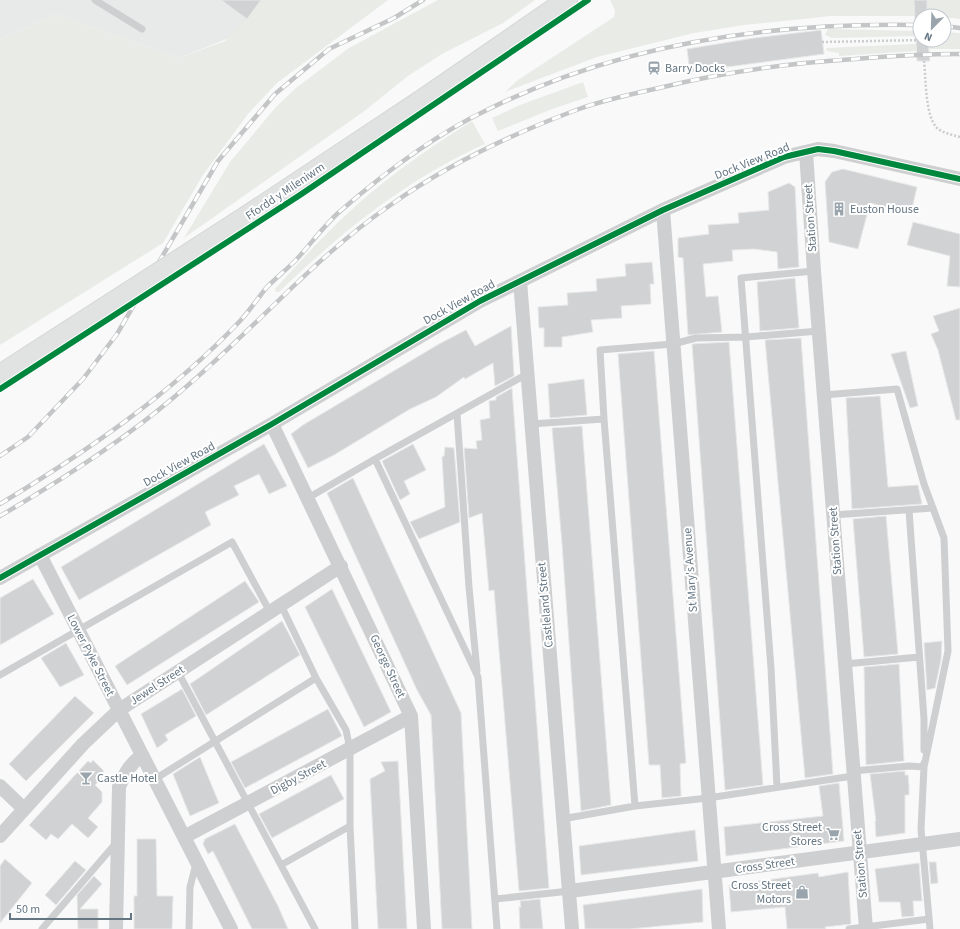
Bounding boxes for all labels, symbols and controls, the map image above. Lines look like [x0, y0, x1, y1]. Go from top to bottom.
north arrow [912, 8, 952, 48]
text: N [922, 28, 935, 45]
station icon: Barry Docks [646, 60, 662, 76]
place label: Barry Docks [665, 60, 725, 77]
street label: Dock View Road [712, 139, 792, 184]
street label: Ffordd y Mileniwm [242, 159, 328, 224]
street label: Station Street [800, 183, 821, 253]
building icon: Euston House [831, 201, 847, 217]
place label: Euston House [850, 201, 919, 218]
street label: Dock View Road [420, 276, 498, 329]
street label: Dock View Road [140, 438, 218, 491]
street label: Station Street [825, 506, 846, 576]
street label: St Mary's Avenue [679, 527, 702, 613]
street label: Castleland Street [533, 562, 558, 648]
street label: Lower Pyke Street [63, 611, 119, 699]
street label: George Street [365, 632, 410, 701]
street label: Jewel Street [127, 661, 188, 709]
street label: Digby Street [267, 756, 329, 799]
bar icon: Castle Hotel [78, 770, 94, 786]
place label: Castle Hotel [97, 770, 157, 787]
place label: Cross Street Stores [762, 819, 822, 850]
supermarket icon: Cross Street Stores [825, 826, 841, 842]
street label: Station Street [849, 829, 872, 899]
street label: Cross Street [734, 853, 796, 878]
place label: Cross Street Motors [731, 877, 791, 908]
shop icon: Cross Street Motors [794, 884, 810, 900]
scale bar [10, 895, 131, 921]
text: 50 m [16, 901, 40, 918]

